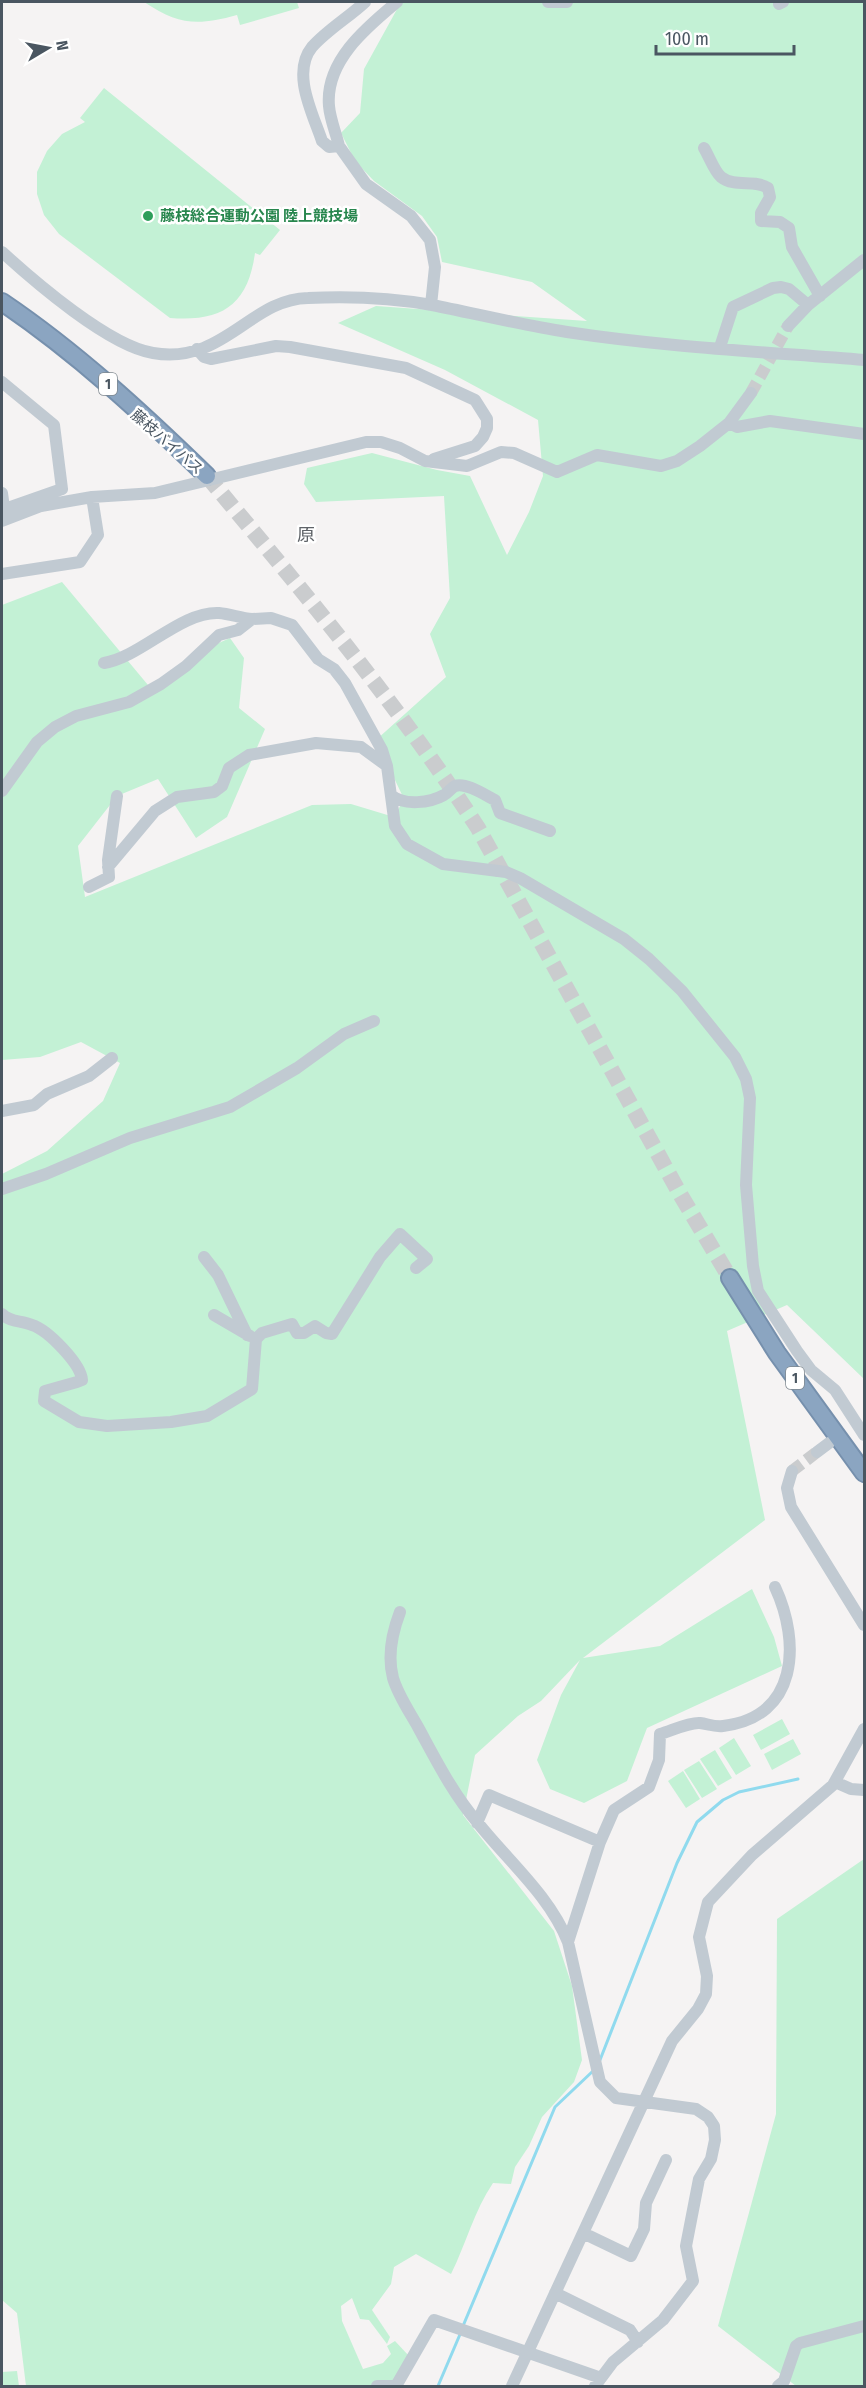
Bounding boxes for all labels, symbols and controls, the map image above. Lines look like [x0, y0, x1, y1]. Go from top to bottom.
north arrow [18, 18, 78, 78]
scale bar [656, 18, 794, 56]
text: 100 m [665, 28, 709, 50]
text: N [52, 39, 72, 52]
place label: 藤枝総合運動公園 陸上競技場 [160, 207, 358, 225]
marker: 藤枝総合運動公園 陸上競技場 [141, 209, 155, 223]
road number: 1 [99, 373, 117, 395]
street label: 藤枝バイパス [127, 406, 207, 478]
district label: 原 [297, 524, 315, 546]
road number: 1 [786, 1367, 804, 1389]

